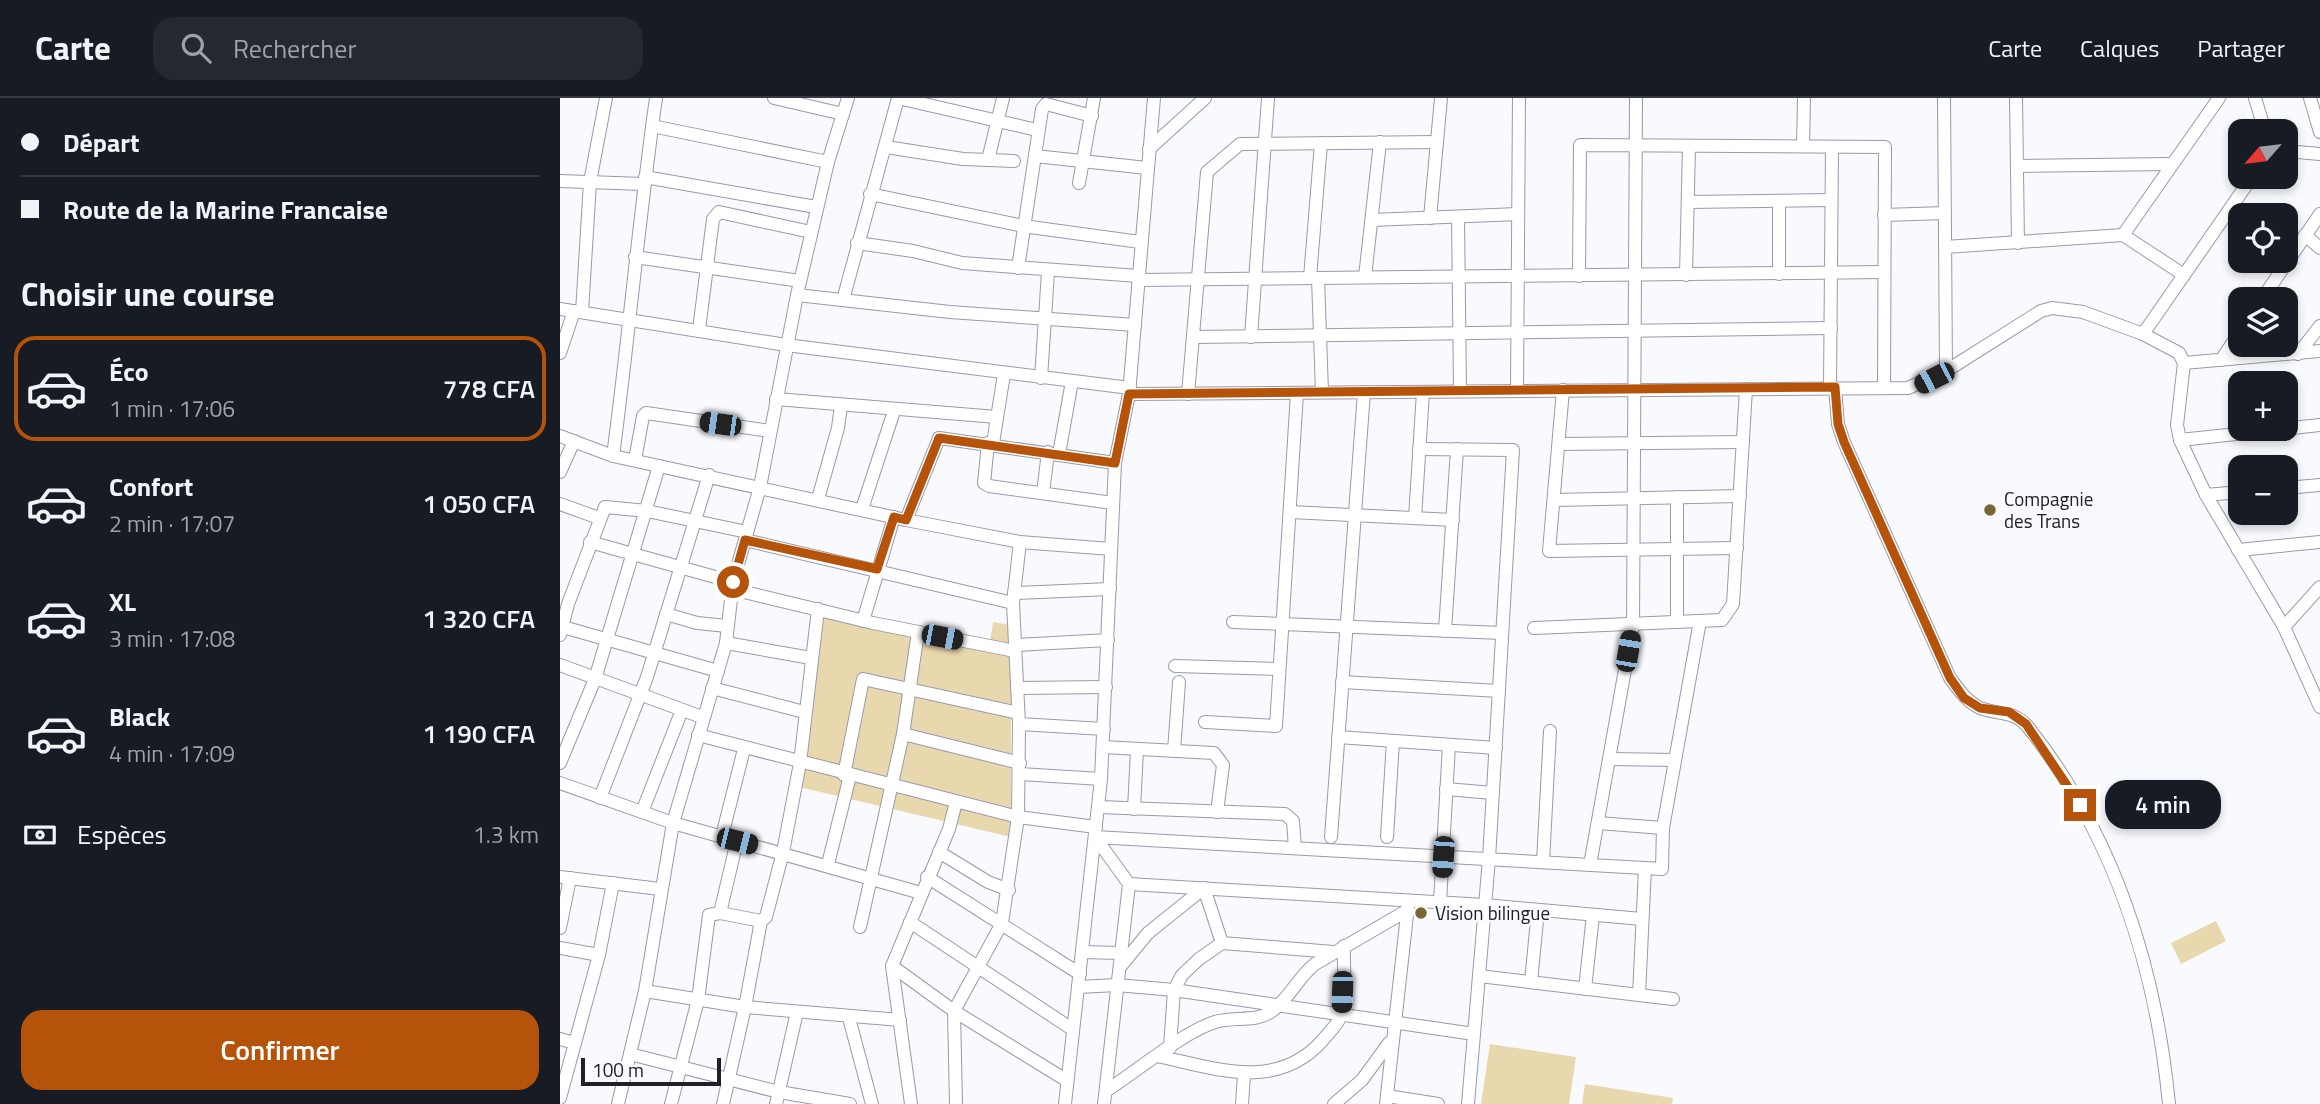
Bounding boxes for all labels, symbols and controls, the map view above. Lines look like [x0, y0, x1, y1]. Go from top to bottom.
search box [153, 17, 643, 80]
text: Carte [35, 23, 111, 73]
icon: search [177, 29, 215, 67]
text: Rechercher [233, 29, 356, 68]
text: Carte [1988, 30, 2042, 66]
text: Calques [2080, 30, 2159, 66]
text: Partager [2197, 30, 2285, 66]
north arrow [2228, 119, 2298, 189]
map controls [2228, 119, 2298, 525]
text: Départ [63, 123, 139, 162]
text: Route de la Marine Francaise [63, 190, 388, 229]
button: locate [2228, 203, 2298, 273]
text: Choisir une course [21, 270, 275, 318]
button: layers [2228, 287, 2298, 357]
text: Éco [109, 352, 149, 391]
icon: car [25, 357, 88, 420]
car [1911, 359, 1958, 397]
text: 778 CFA [443, 369, 535, 408]
button: + [2228, 371, 2298, 441]
text: 1 min · 17:06 [109, 391, 235, 426]
car [698, 411, 743, 437]
button: − [2228, 455, 2298, 525]
text: Confort [109, 467, 193, 506]
icon: car [25, 472, 88, 535]
text: 1 050 CFA [423, 484, 535, 523]
place label: Compagnie des Trans [2004, 484, 2093, 535]
marker: Compagnie des Trans [1982, 502, 1998, 518]
text: 2 min · 17:07 [109, 506, 235, 541]
route start [717, 566, 749, 598]
text: XL [109, 582, 136, 621]
icon: car [25, 587, 88, 650]
text: 1 320 CFA [423, 599, 535, 638]
text: 3 min · 17:08 [109, 621, 235, 656]
car [920, 623, 965, 651]
car [1615, 628, 1642, 674]
text: Black [109, 697, 170, 736]
icon: car [25, 702, 88, 765]
text: 1 190 CFA [423, 714, 535, 753]
text: 4 min · 17:09 [109, 736, 235, 771]
callout: 4 min [2104, 780, 2220, 830]
text: 4 min [2135, 787, 2191, 822]
route end [2064, 789, 2096, 821]
text: Espèces [77, 815, 167, 854]
icon: cash [21, 816, 59, 854]
text: 1.3 km [473, 817, 539, 852]
car [715, 826, 760, 856]
car [1432, 835, 1455, 879]
place label: Vision bilingue [1435, 898, 1550, 927]
marker: Vision bilingue [1413, 905, 1429, 921]
car [1331, 971, 1354, 1013]
button: Confirmer [21, 1010, 539, 1090]
scale bar [581, 1055, 721, 1087]
text: 100 m [592, 1055, 644, 1084]

